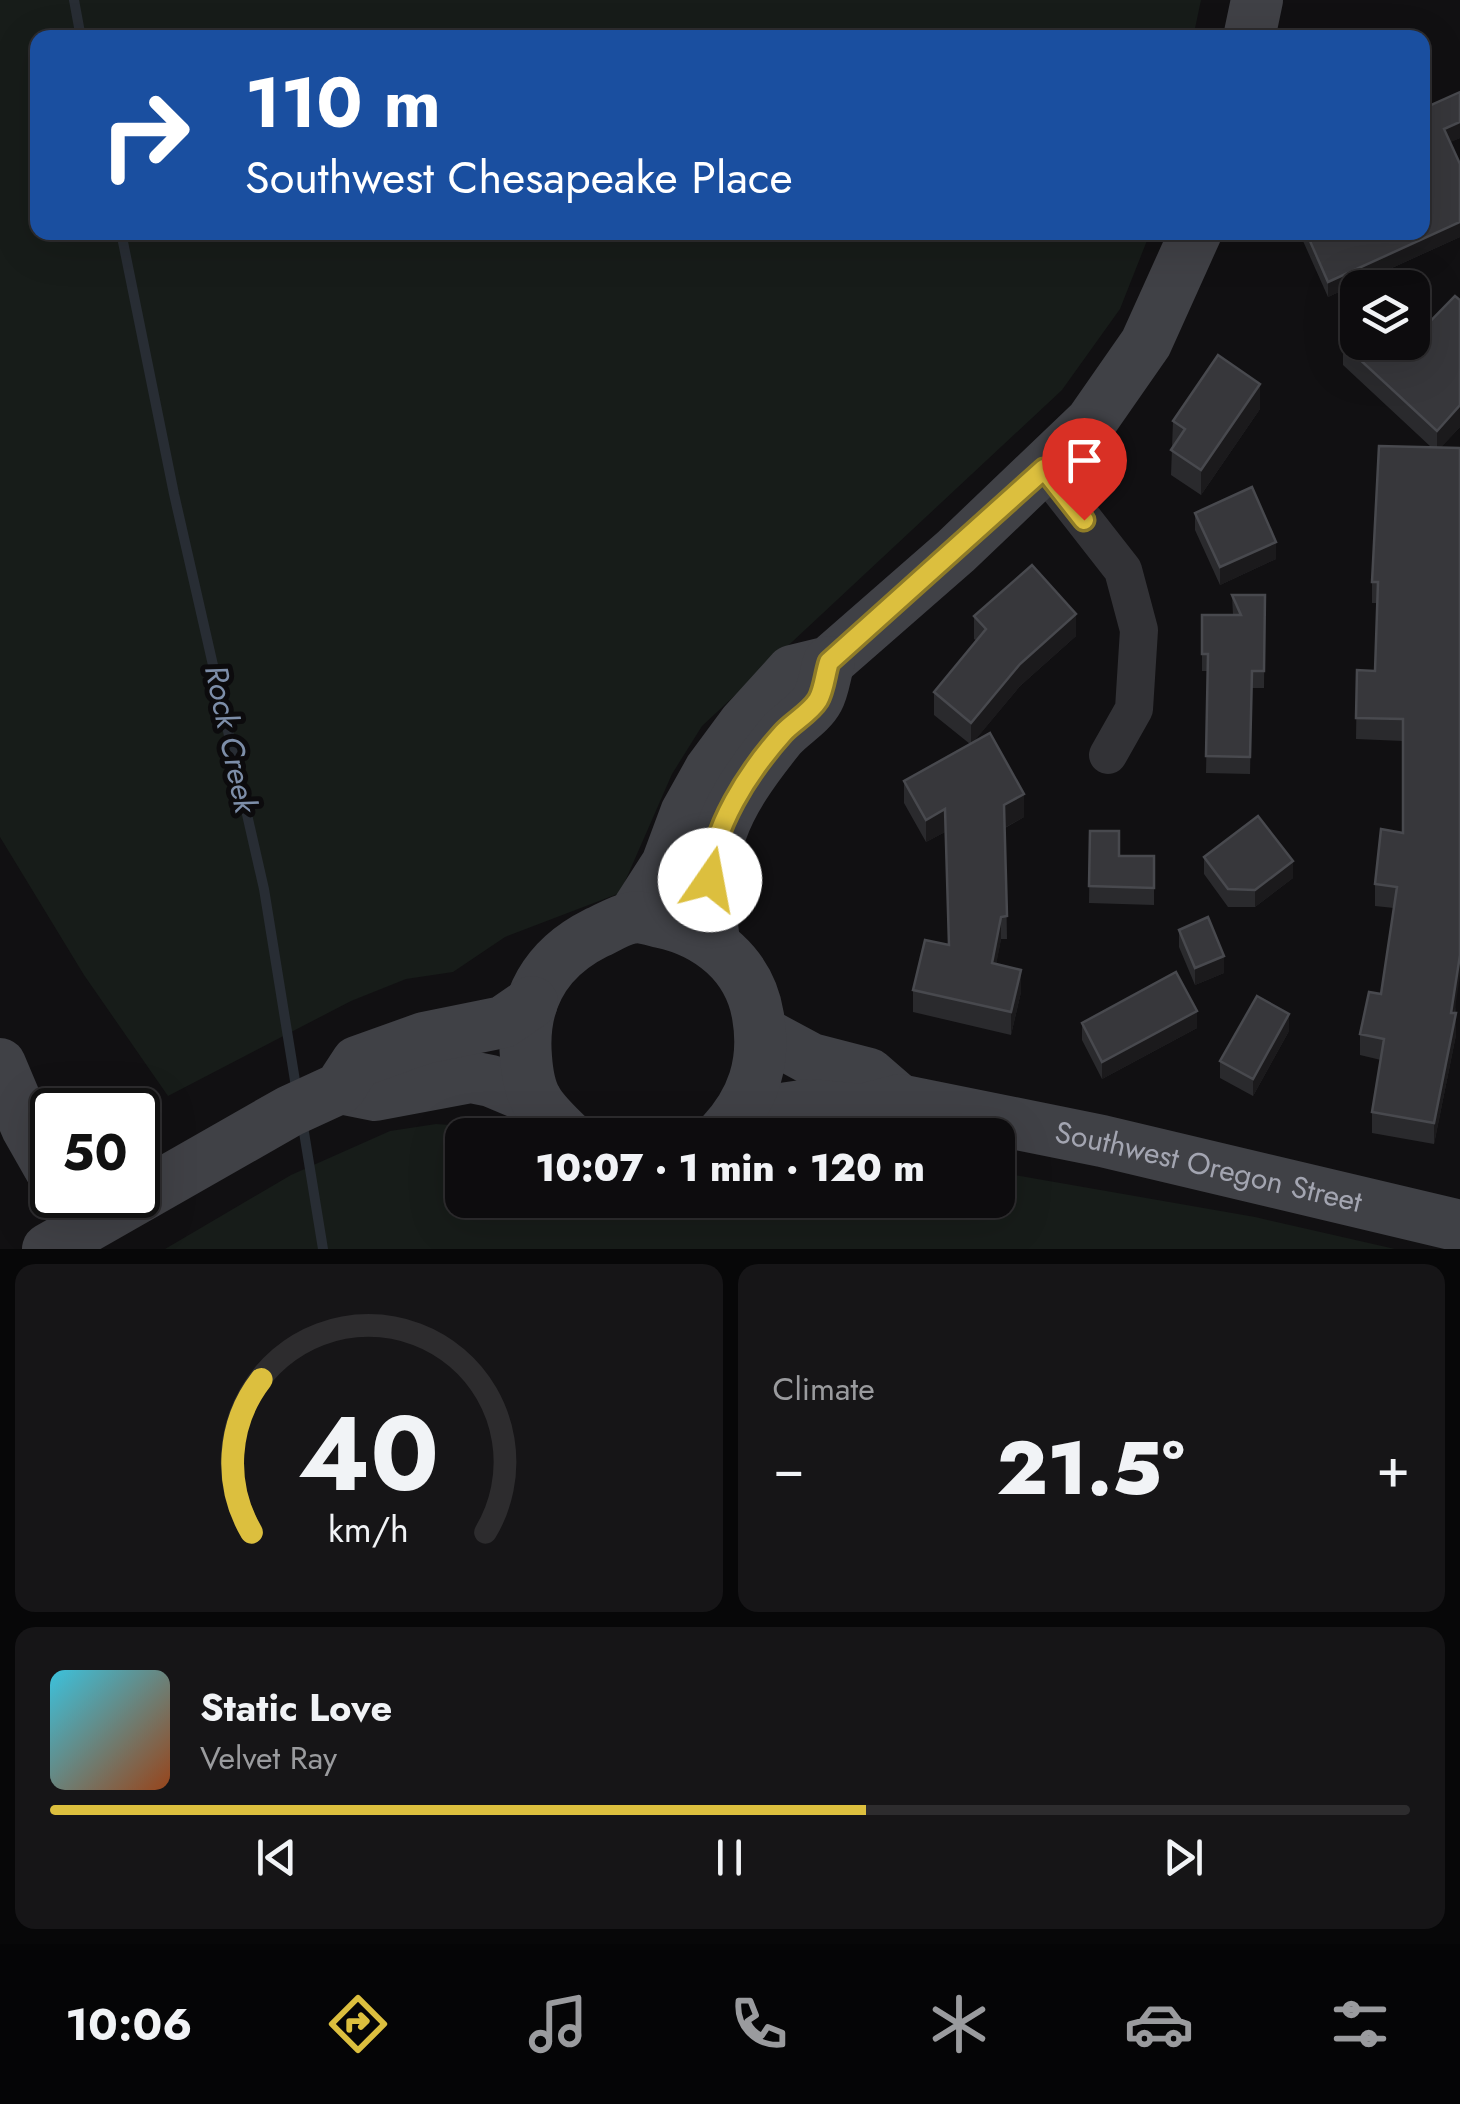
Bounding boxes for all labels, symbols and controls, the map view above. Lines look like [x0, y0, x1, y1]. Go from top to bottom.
text: 110 m [245, 52, 441, 153]
icon: right [80, 70, 210, 200]
text: Southwest Chesapeake Place [245, 145, 793, 210]
map controls [1340, 270, 1430, 360]
button: layers [1340, 270, 1430, 360]
pin [1042, 418, 1127, 521]
icon: arrive [1057, 433, 1112, 488]
water label: Rock Creek [193, 661, 269, 818]
position arrow [658, 828, 762, 932]
speed limit sign: 50 [30, 1088, 160, 1218]
street label: Southwest Oregon Street [1051, 1110, 1367, 1223]
text: 10:07 · 1 min · 120 m [535, 1140, 925, 1195]
text: Climate [773, 1366, 875, 1412]
text: 40 [298, 1379, 439, 1529]
text: 21.5° [996, 1414, 1185, 1522]
text: − [773, 1428, 805, 1508]
text: + [1376, 1428, 1410, 1508]
text: km/h [328, 1504, 409, 1555]
text: Static Love [200, 1680, 392, 1735]
text: Velvet Ray [200, 1735, 337, 1781]
icon: previous [249, 1830, 304, 1885]
icon: pause [702, 1830, 757, 1885]
icon: next [1156, 1830, 1211, 1885]
icon: directions [323, 1989, 393, 2059]
icon: music [523, 1989, 593, 2059]
icon: phone [724, 1989, 794, 2059]
icon: climate [924, 1989, 994, 2059]
icon: car [1124, 1989, 1194, 2059]
icon: filters [1325, 1989, 1395, 2059]
text: 10:06 [65, 1992, 192, 2057]

